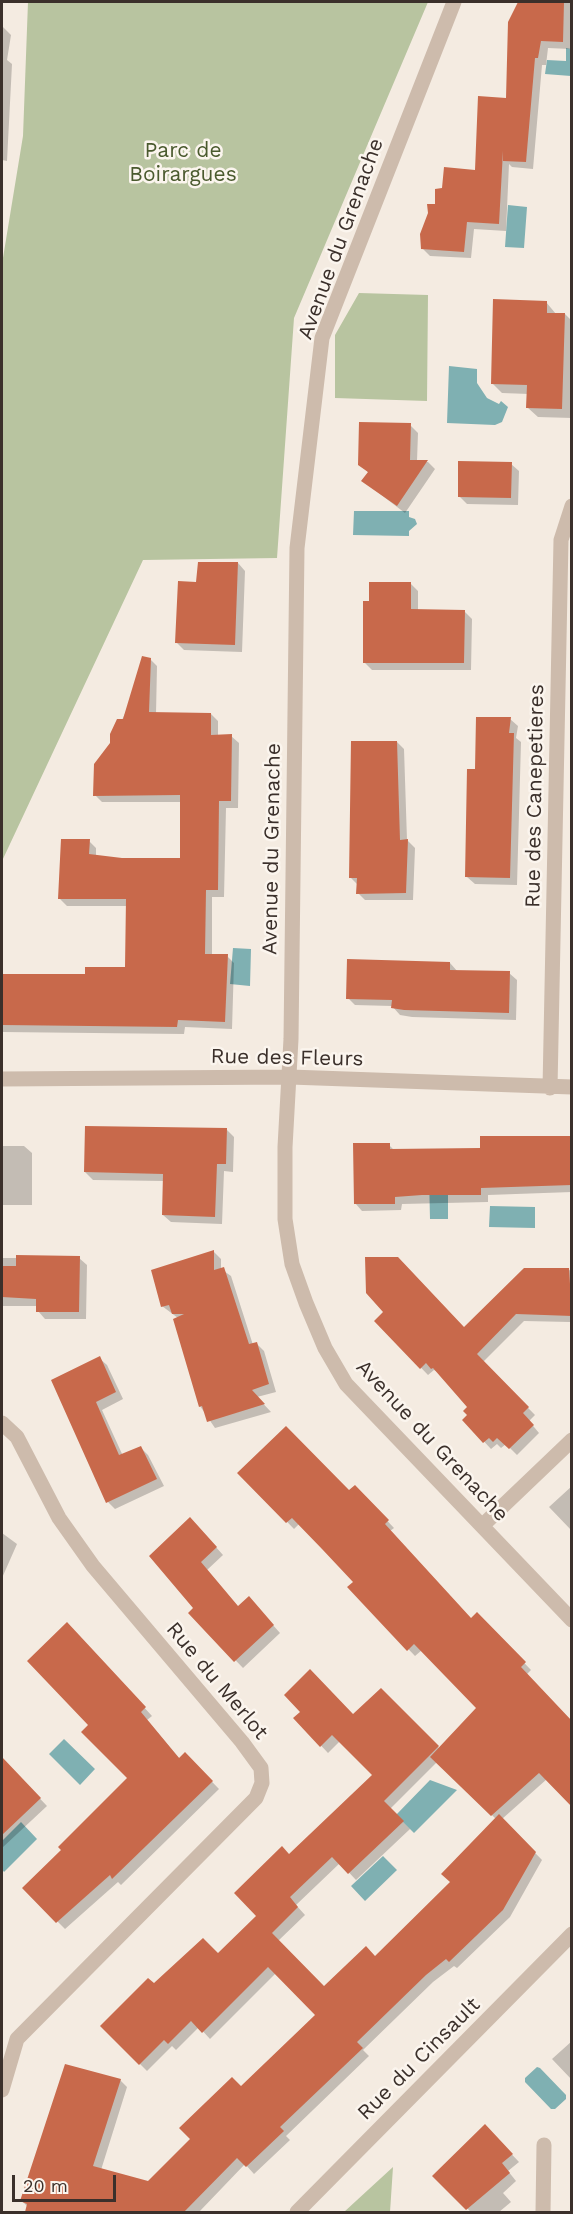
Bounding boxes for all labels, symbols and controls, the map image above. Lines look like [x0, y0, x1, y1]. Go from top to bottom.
street label: Avenue du Grenache [293, 135, 389, 343]
park label: Parc de Boirargues [129, 138, 237, 188]
street label: Rue des Canepetieres [520, 684, 550, 908]
street label: Avenue du Grenache [258, 743, 286, 955]
street label: Rue des Fleurs [210, 1044, 364, 1072]
street label: Avenue du Grenache [350, 1355, 514, 1527]
street label: Rue du Merlot [161, 1617, 273, 1745]
street label: Rue du Cinsault [352, 1992, 486, 2126]
scale bar [15, 2163, 118, 2201]
text: 20 m [23, 2175, 68, 2196]

